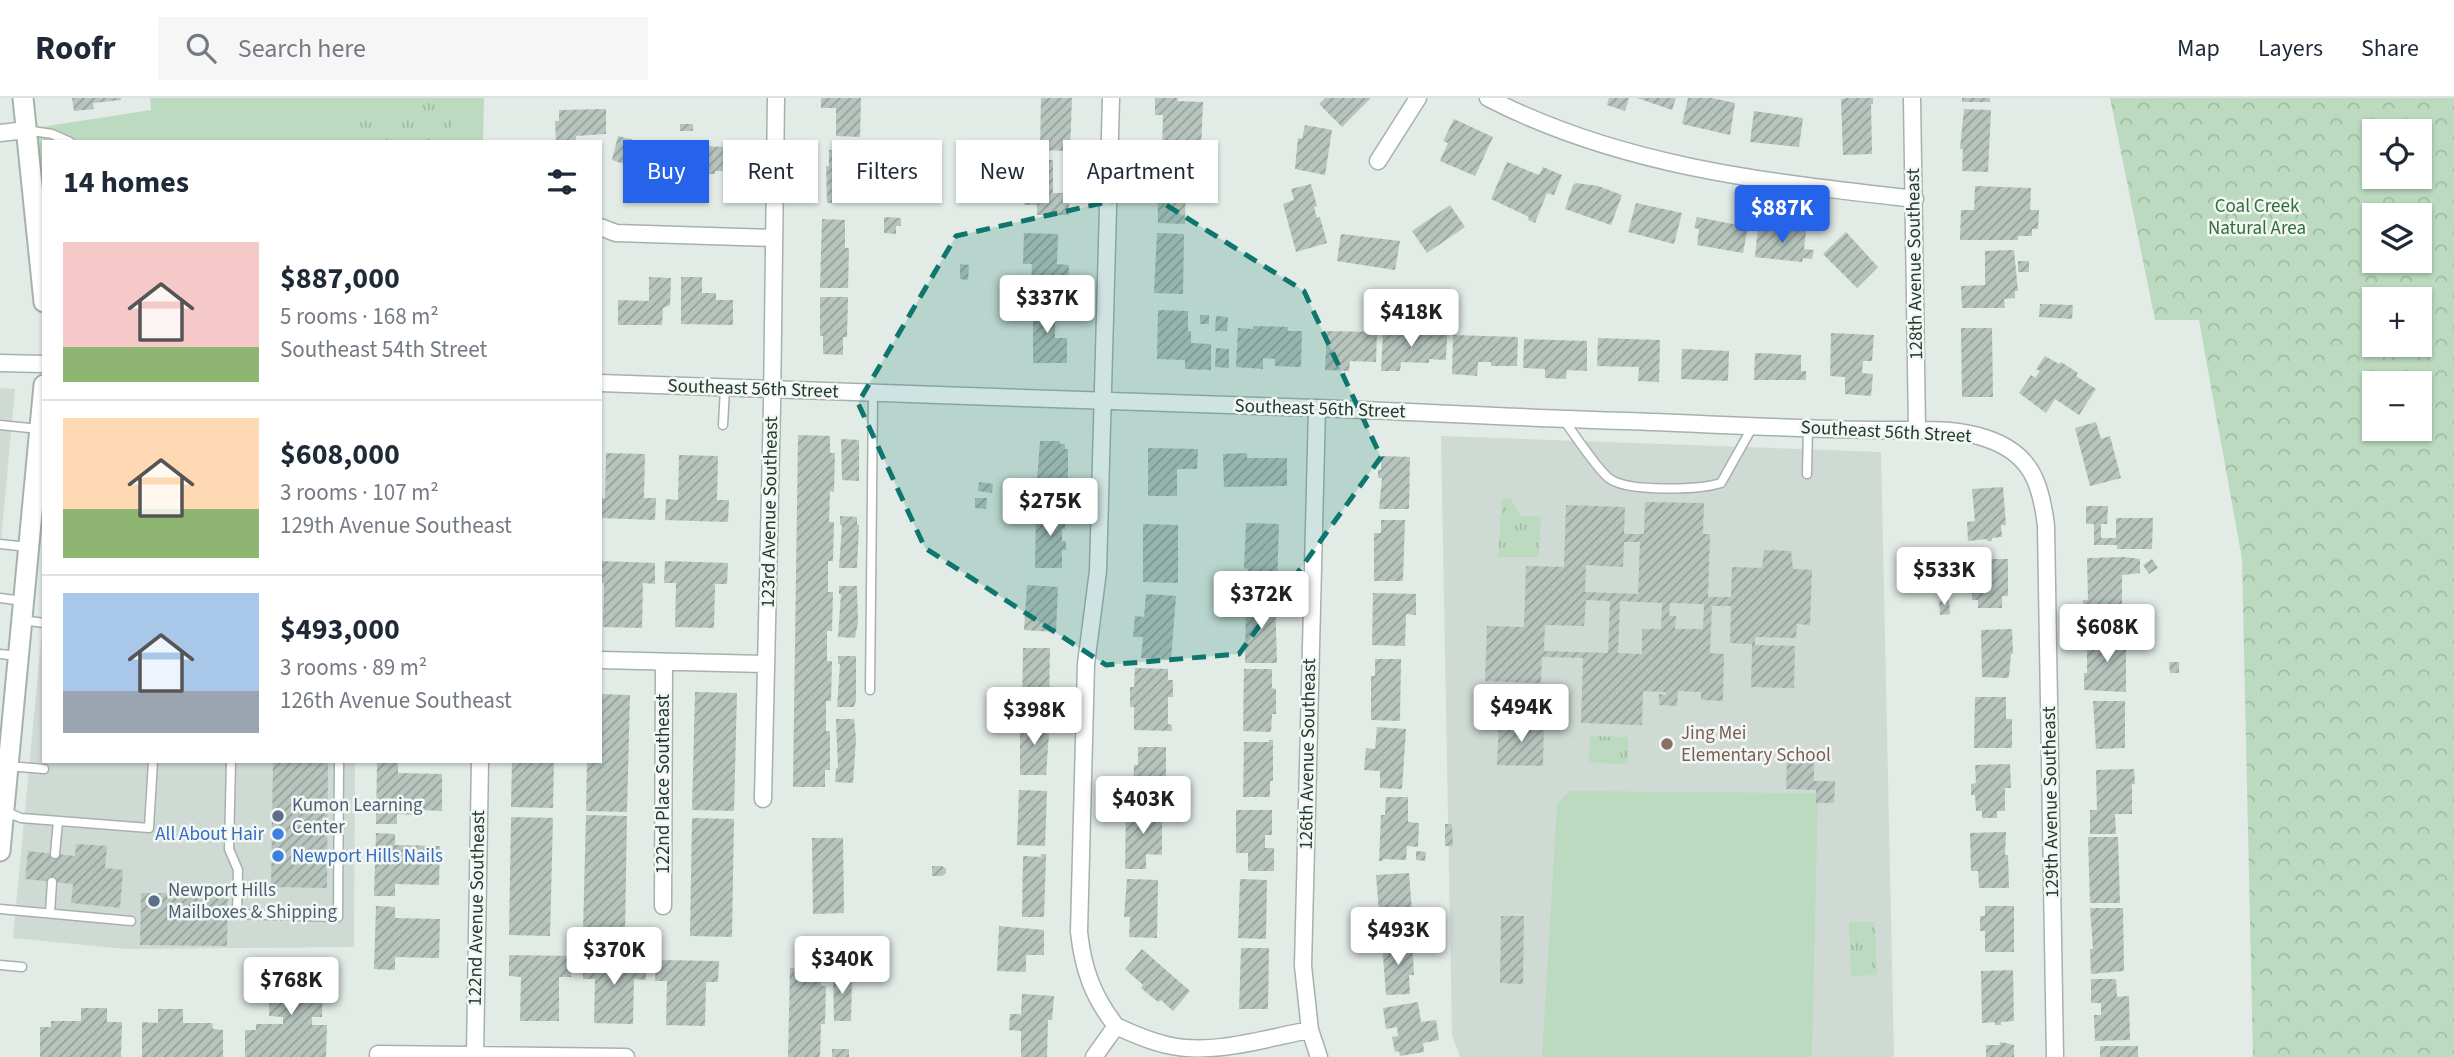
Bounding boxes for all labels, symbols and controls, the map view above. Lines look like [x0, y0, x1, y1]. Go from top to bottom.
search box [158, 17, 648, 80]
text: Roofr [35, 25, 116, 72]
icon: search [182, 29, 220, 67]
text: Search here [238, 30, 366, 67]
text: Map [2177, 31, 2220, 66]
text: Layers [2258, 31, 2323, 66]
text: Share [2361, 31, 2419, 66]
map controls [2362, 119, 2432, 441]
button: locate [2362, 119, 2432, 189]
chip: Buy [623, 140, 709, 203]
chip: Rent [723, 140, 818, 203]
chip: Filters [832, 140, 942, 203]
chip: New [956, 140, 1049, 203]
chip: Apartment [1063, 140, 1218, 203]
text: 14 homes [63, 161, 189, 204]
icon: filters [543, 163, 581, 201]
street label: 128th Avenue Southeast [1900, 167, 1930, 360]
pin: $887K [1733, 186, 1831, 245]
text: $887K [1751, 191, 1813, 224]
park label: Coal Creek Natural Area [2208, 193, 2306, 242]
button: layers [2362, 203, 2432, 273]
text: $887,000 [280, 257, 400, 300]
icon: home [119, 270, 203, 354]
pin: $337K [998, 275, 1096, 335]
text: $337K [1016, 281, 1078, 314]
button: + [2362, 287, 2432, 357]
pin: $418K [1362, 289, 1460, 349]
text: $418K [1380, 295, 1442, 328]
text: 5 rooms · 168 m² [280, 300, 439, 333]
text: Southeast 54th Street [280, 333, 487, 366]
button: − [2362, 371, 2432, 441]
street label: Southeast 56th Street [667, 373, 840, 405]
street label: Southeast 56th Street [1234, 393, 1407, 425]
street label: Southeast 56th Street [1800, 414, 1973, 450]
street label: 123rd Avenue Southeast [755, 415, 785, 608]
text: $608,000 [280, 433, 400, 476]
icon: home [119, 446, 203, 530]
text: 3 rooms · 107 m² [280, 476, 439, 509]
pin: $275K [1001, 478, 1099, 538]
text: $275K [1019, 484, 1081, 517]
text: 129th Avenue Southeast [280, 509, 512, 542]
pin: $533K [1895, 547, 1993, 607]
text: $533K [1913, 553, 1975, 586]
pin: $372K [1212, 572, 1310, 631]
text: $372K [1230, 577, 1292, 610]
pin: $608K [2058, 604, 2156, 664]
text: $493,000 [280, 608, 400, 651]
text: $608K [2076, 610, 2138, 643]
icon: home [119, 621, 203, 705]
text: 3 rooms · 89 m² [280, 651, 427, 684]
street label: 126th Avenue Southeast [1293, 657, 1323, 850]
text: 126th Avenue Southeast [280, 684, 512, 717]
pin: $494K [1472, 684, 1570, 744]
pin: $398K [985, 688, 1083, 747]
text: $494K [1490, 690, 1552, 723]
street label: 122nd Place Southeast [650, 693, 677, 874]
text: $398K [1003, 693, 1065, 726]
street label: 129th Avenue Southeast [2036, 705, 2066, 898]
place label: Jing Mei Elementary School [1681, 720, 1831, 769]
marker: Jing Mei Elementary School [1659, 736, 1675, 752]
pin: $403K [1094, 776, 1192, 836]
text: $403K [1112, 782, 1174, 815]
place label: Kumon Learning Center [292, 792, 423, 841]
marker: Kumon Learning Center [270, 808, 286, 824]
street label: 122nd Avenue Southeast [462, 809, 492, 1006]
place label: All About Hair [155, 821, 264, 848]
marker: All About Hair [270, 826, 286, 842]
place label: Newport Hills Nails [292, 843, 443, 870]
marker: Newport Hills Nails [270, 848, 286, 864]
place label: Newport Hills Mailboxes & Shipping [168, 877, 337, 926]
marker: Newport Hills Mailboxes & Shipping [146, 893, 162, 909]
pin: $493K [1349, 908, 1447, 967]
text: $493K [1367, 913, 1429, 946]
pin: $370K [565, 928, 663, 987]
text: $370K [583, 933, 645, 966]
pin: $340K [793, 936, 891, 996]
text: $340K [811, 942, 873, 975]
pin: $768K [242, 958, 340, 1017]
text: $768K [260, 963, 322, 996]

